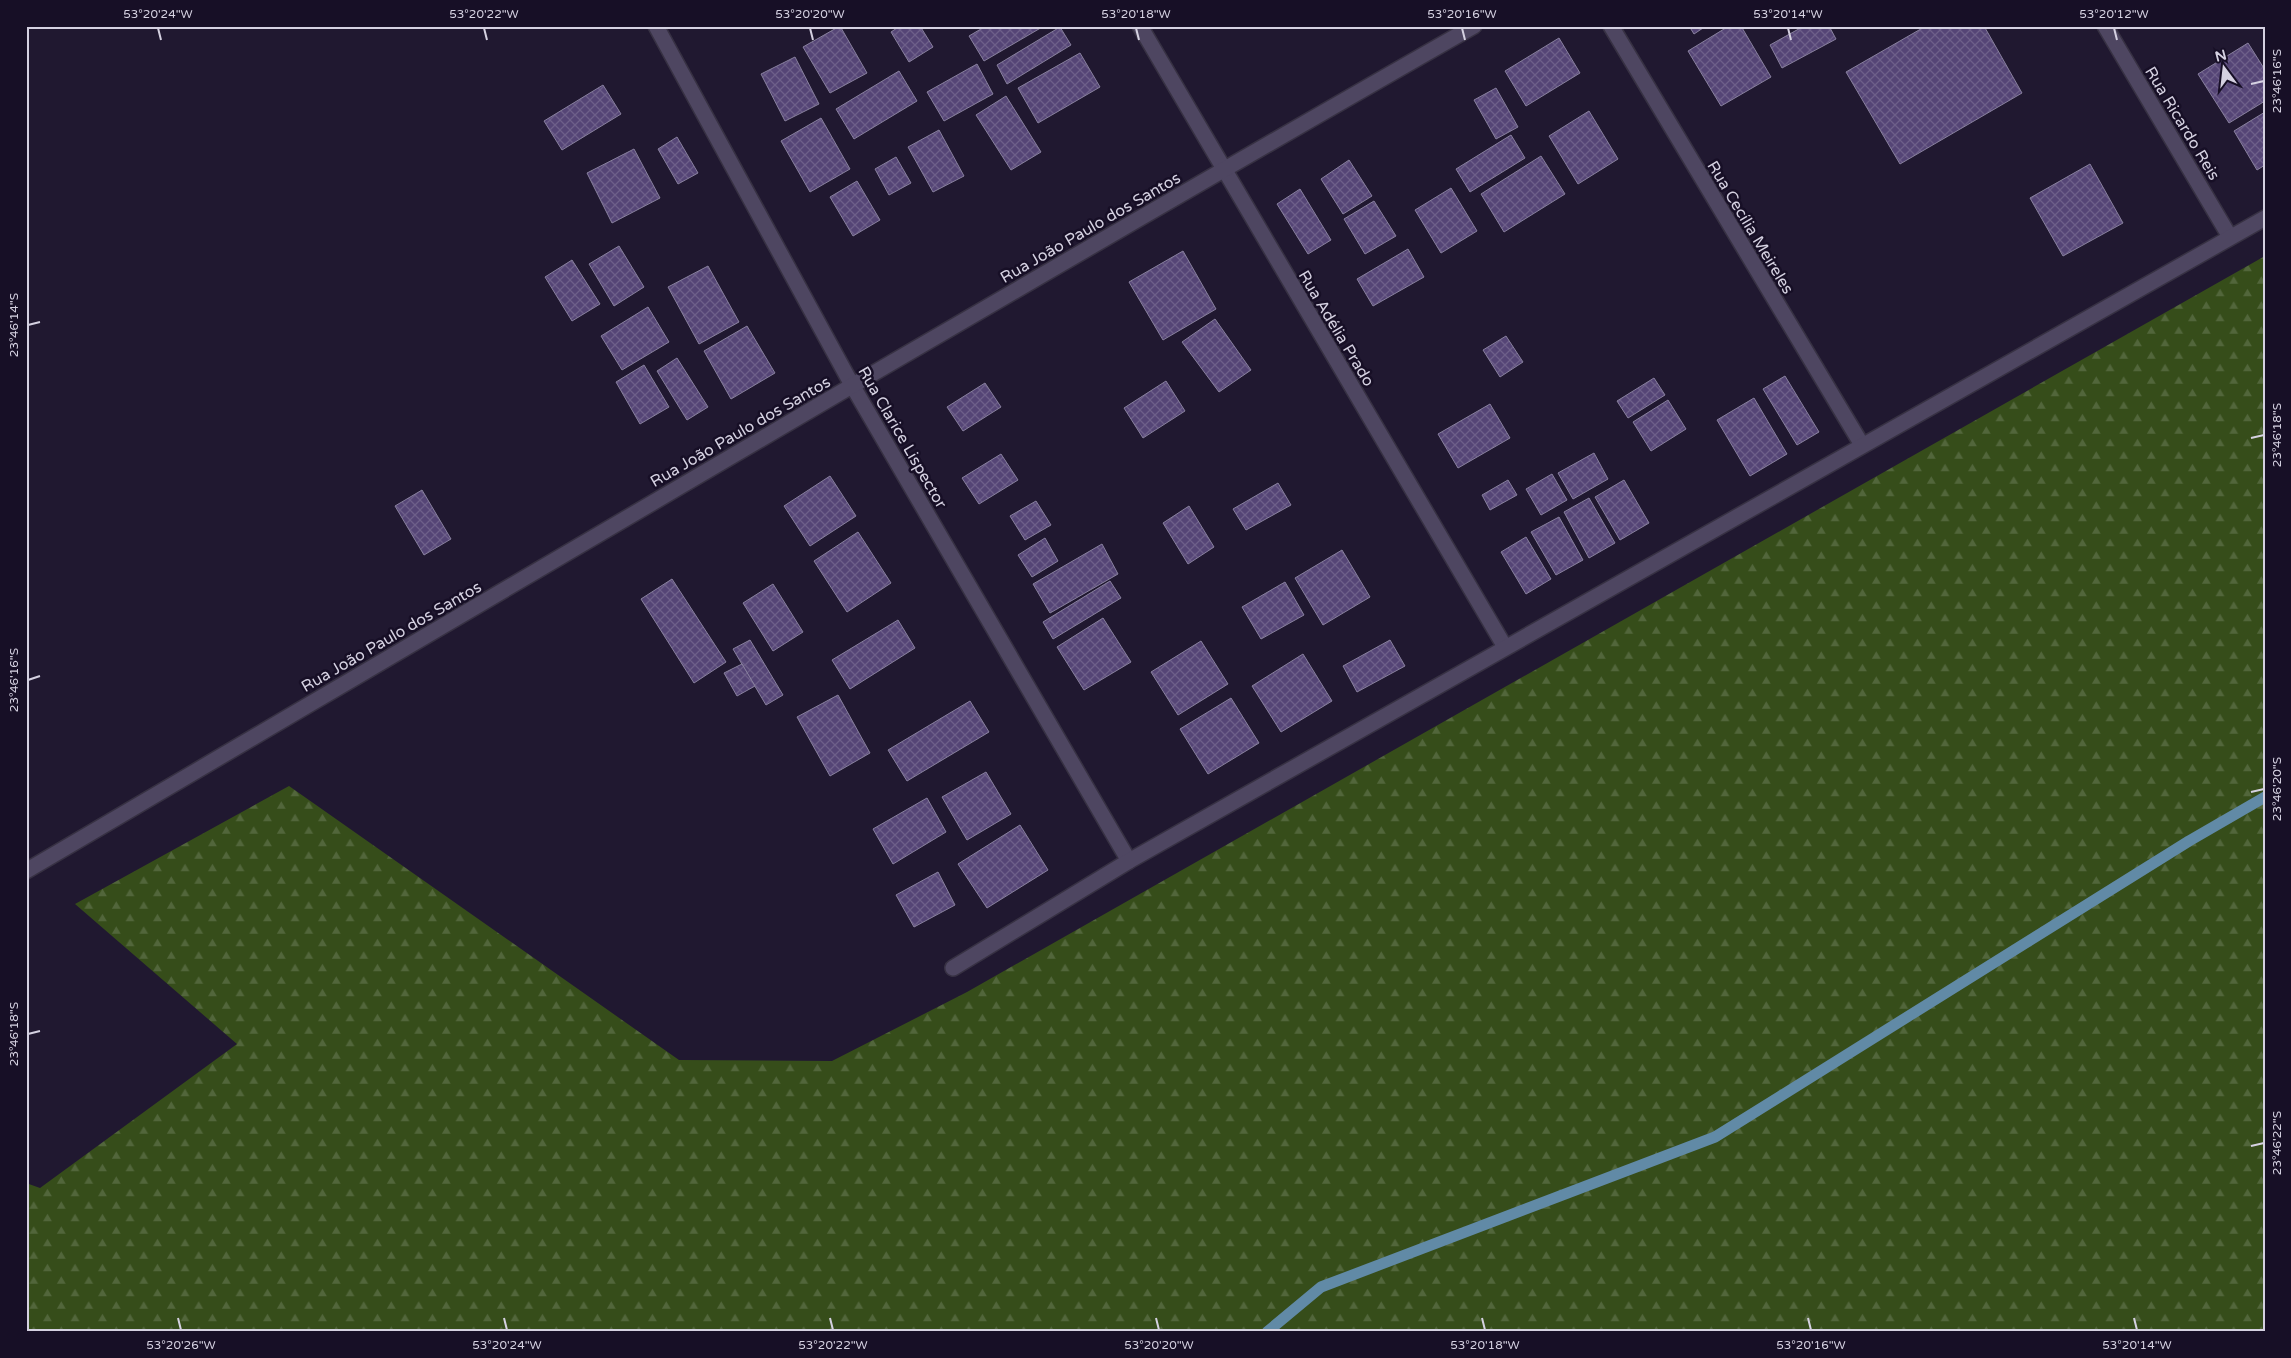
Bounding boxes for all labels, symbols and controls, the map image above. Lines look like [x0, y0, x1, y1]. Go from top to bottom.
text: 53°20'24"W [123, 7, 193, 21]
text: 53°20'22"W [449, 7, 519, 21]
text: 53°20'20"W [775, 7, 845, 21]
text: 53°20'18"W [1101, 7, 1171, 21]
text: 53°20'16"W [1427, 7, 1497, 21]
text: 53°20'14"W [1753, 7, 1823, 21]
text: 53°20'12"W [2079, 7, 2149, 21]
north arrow [2198, 42, 2248, 92]
text: N [2213, 46, 2228, 66]
text: 23°46'16"S [2270, 49, 2284, 113]
street label: Rua Ricardo Reis [2140, 63, 2224, 184]
street label: Rua Cecília Meireles [1702, 157, 1798, 298]
street label: Rua João Paulo dos Santos [997, 168, 1184, 288]
street label: Rua Adélia Prado [1294, 267, 1379, 390]
text: 23°46'14"S [7, 293, 21, 357]
street label: Rua Clarice Lispector [853, 363, 951, 513]
street label: Rua João Paulo dos Santos [647, 372, 834, 492]
text: 23°46'18"S [2270, 403, 2284, 467]
street label: Rua João Paulo dos Santos [298, 577, 485, 697]
text: 23°46'16"S [7, 648, 21, 712]
text: 23°46'20"S [2270, 757, 2284, 821]
text: 23°46'18"S [7, 1002, 21, 1066]
text: 23°46'22"S [2270, 1111, 2284, 1175]
text: 53°20'26"W [146, 1338, 216, 1352]
text: 53°20'24"W [472, 1338, 542, 1352]
text: 53°20'22"W [798, 1338, 868, 1352]
text: 53°20'20"W [1124, 1338, 1194, 1352]
text: 53°20'18"W [1450, 1338, 1520, 1352]
text: 53°20'16"W [1776, 1338, 1846, 1352]
text: 53°20'14"W [2102, 1338, 2172, 1352]

